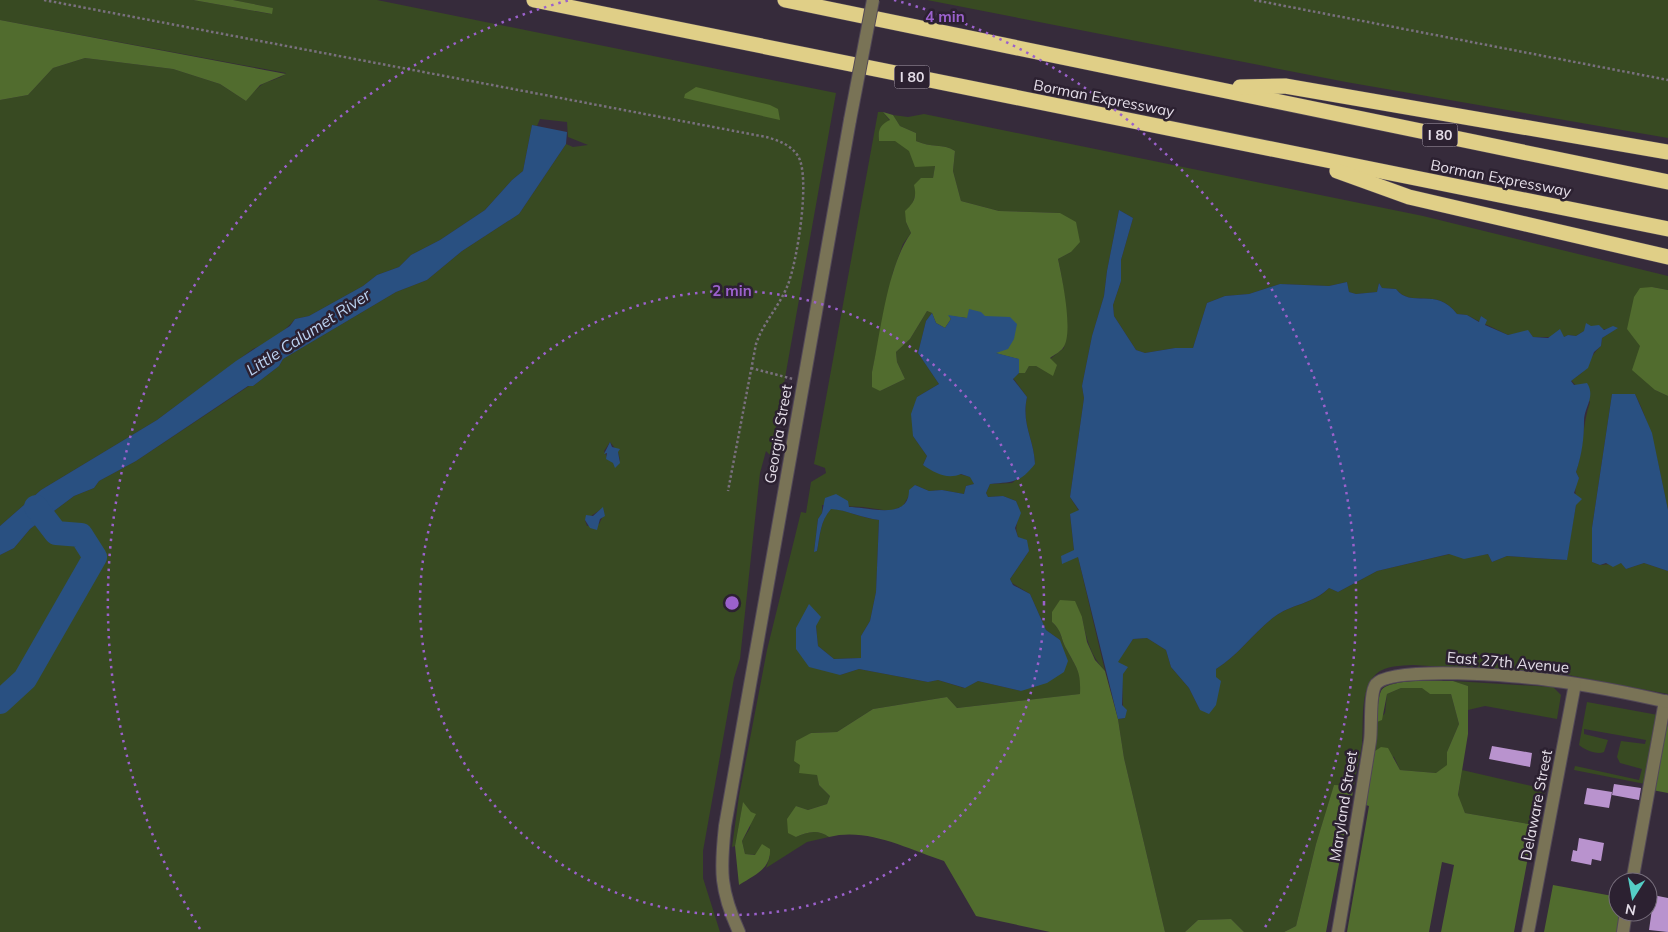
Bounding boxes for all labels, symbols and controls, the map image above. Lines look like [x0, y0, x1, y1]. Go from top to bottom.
text: 4 min [925, 7, 965, 26]
road number: I 80 [894, 66, 930, 88]
street label: Borman Expressway [1032, 75, 1176, 121]
road number: I 80 [1422, 124, 1458, 146]
street label: Borman Expressway [1429, 155, 1573, 201]
text: 2 min [712, 281, 752, 300]
water label: Little Calumet River [242, 284, 375, 380]
street label: Georgia Street [760, 383, 796, 485]
centre of rings [723, 594, 741, 612]
street label: East 27th Avenue [1446, 647, 1570, 677]
street label: Delaware Street [1516, 748, 1556, 862]
street label: Maryland Street [1325, 749, 1361, 863]
north arrow [1608, 872, 1658, 922]
text: N [1624, 900, 1637, 920]

